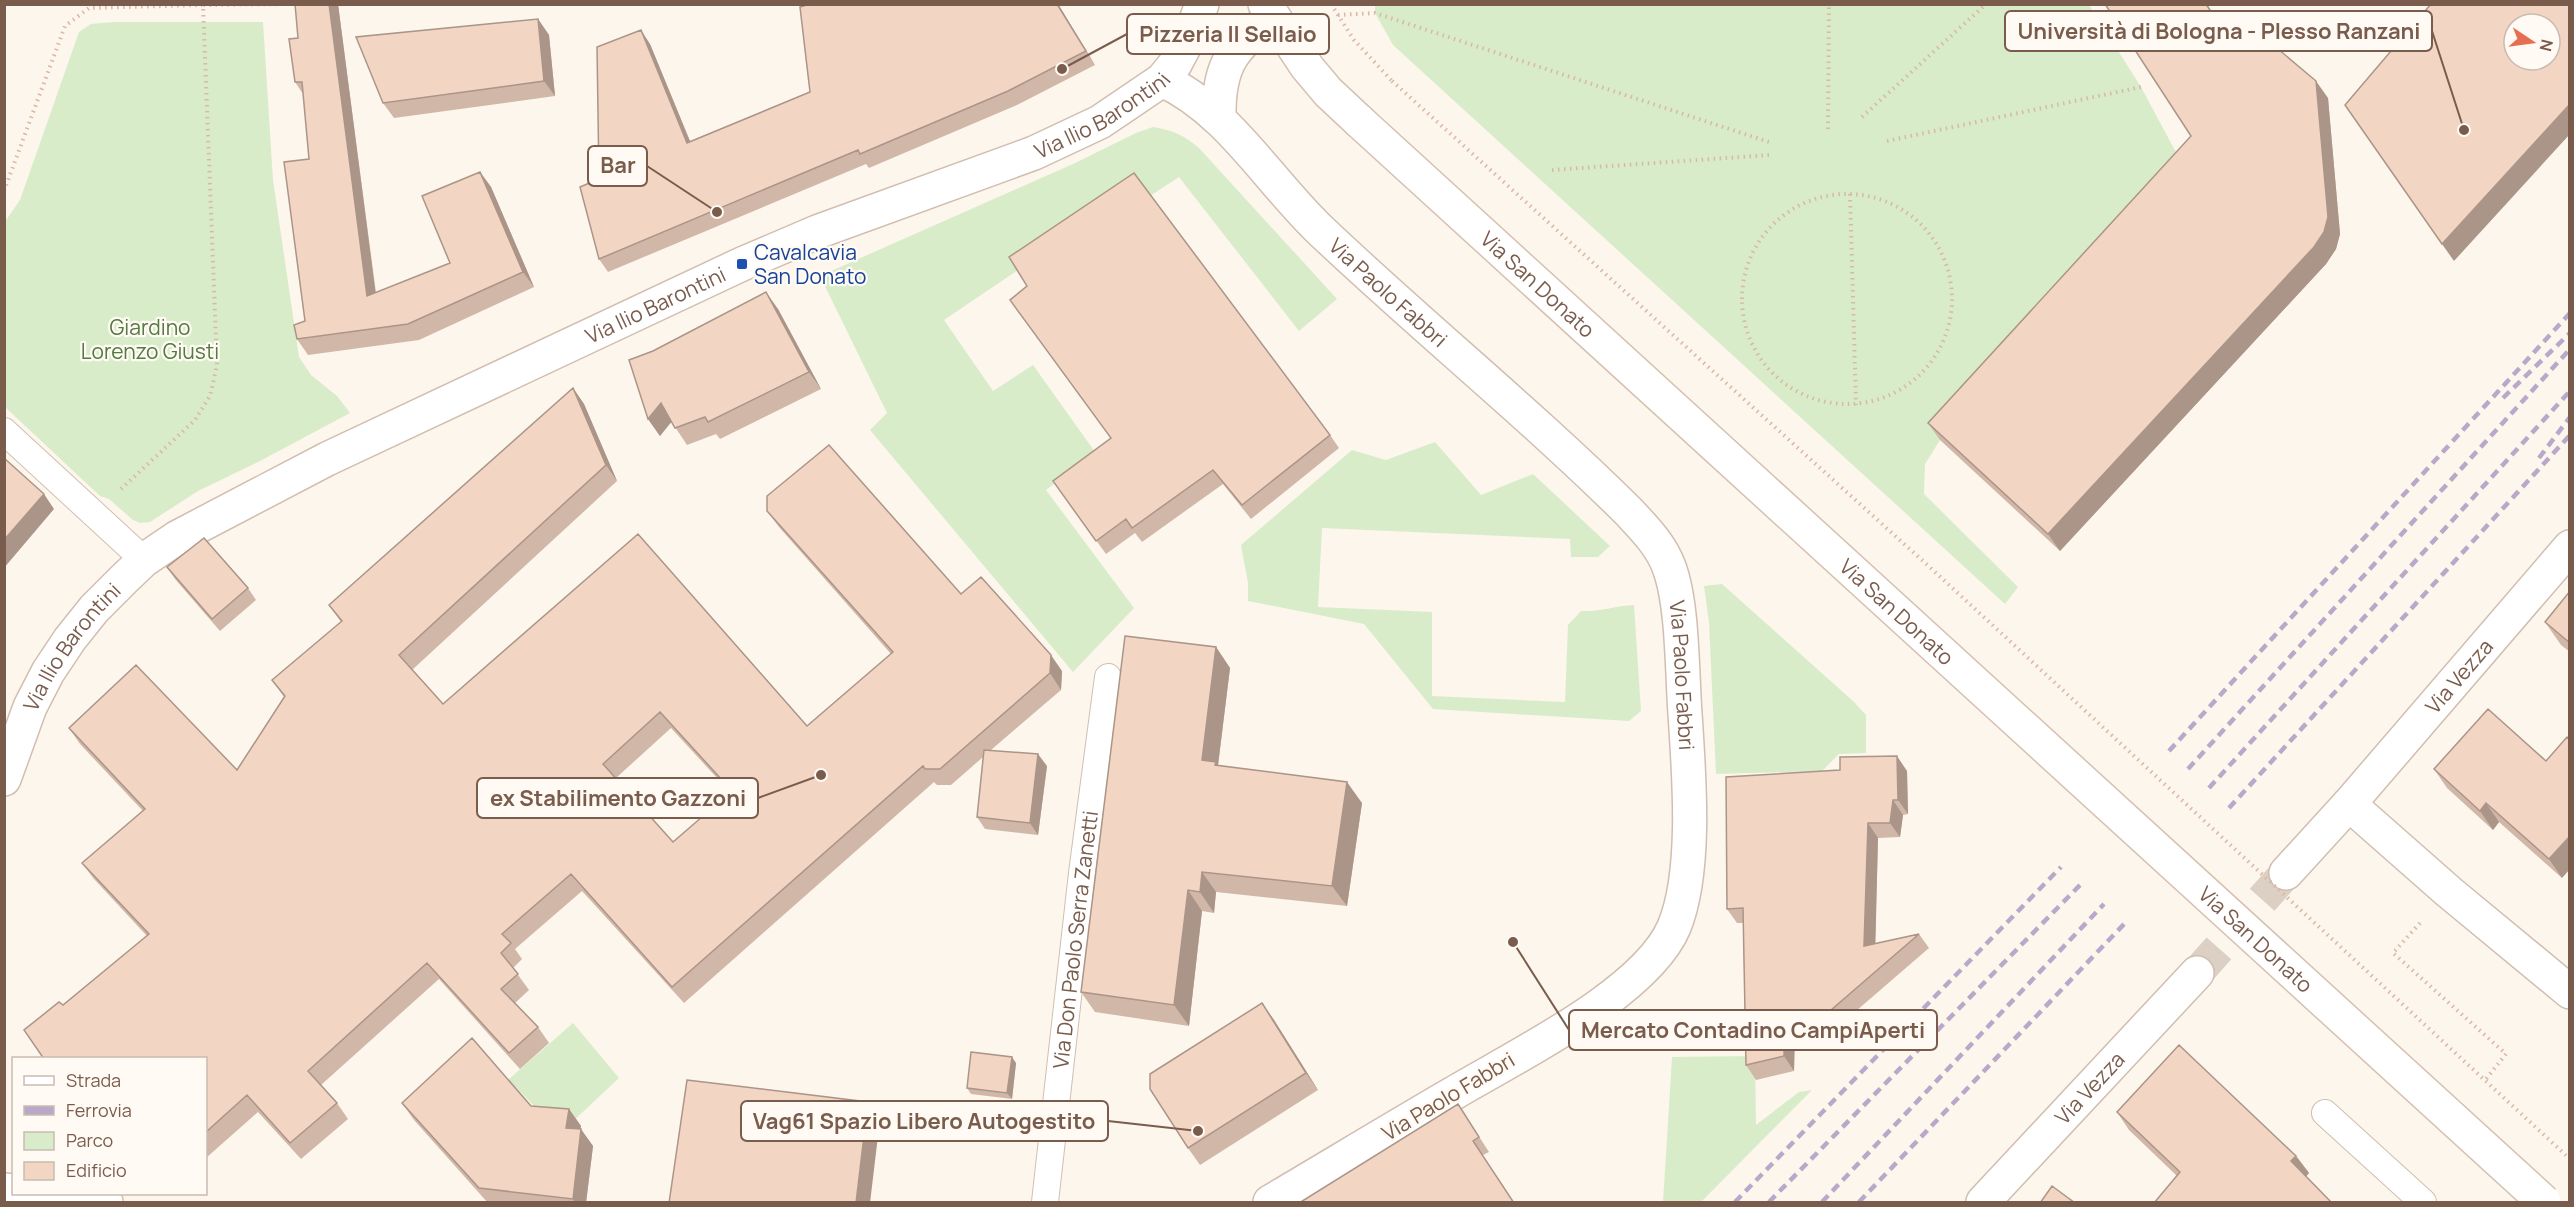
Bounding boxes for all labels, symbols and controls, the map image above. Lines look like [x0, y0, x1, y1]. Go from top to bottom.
callout: Università di Bologna - Plesso Ranzani [2005, 11, 2432, 51]
north arrow [2502, 12, 2562, 72]
callout: Pizzeria Il Sellaio [1127, 14, 1329, 54]
text: Università di Bologna - Plesso Ranzani [2017, 16, 2421, 46]
text: Pizzeria Il Sellaio [1139, 19, 1317, 49]
text: N [2535, 37, 2559, 53]
street label: Via Ilio Barontini [1030, 67, 1177, 165]
callout: Bar [588, 146, 647, 186]
text: Bar [600, 150, 636, 180]
street label: Via San Donato [1475, 225, 1601, 343]
street label: Via Paolo Fabbri [1323, 232, 1453, 353]
place label: Cavalcavia San Donato [754, 238, 866, 290]
marker: Cavalcavia San Donato [735, 257, 749, 271]
street label: Via Ilio Barontini [581, 260, 730, 350]
park label: Giardino Lorenzo Giusti [81, 313, 219, 365]
street label: Via San Donato [1834, 552, 1960, 671]
street label: Via Ilio Barontini [16, 576, 127, 716]
street label: Via Paolo Fabbri [1663, 599, 1701, 751]
street label: Via Vezza [2419, 633, 2499, 719]
callout: ex Stabilimento Gazzoni [477, 778, 758, 818]
text: ex Stabilimento Gazzoni [490, 783, 746, 813]
street label: Via Don Paolo Serra Zanetti [1046, 809, 1104, 1070]
street label: Via San Donato [2193, 880, 2319, 999]
callout: Mercato Contadino CampiAperti [1569, 1010, 1937, 1050]
text: Mercato Contadino CampiAperti [1581, 1015, 1925, 1045]
street label: Via Paolo Fabbri [1377, 1045, 1519, 1147]
street label: Via Vezza [2049, 1046, 2130, 1130]
legend [12, 1057, 207, 1195]
text: Strada [66, 1068, 121, 1092]
text: Ferrovia [66, 1098, 132, 1122]
callout: Vag61 Spazio Libero Autogestito [741, 1101, 1108, 1141]
text: Vag61 Spazio Libero Autogestito [753, 1106, 1095, 1136]
text: Parco [66, 1128, 113, 1152]
text: Edificio [66, 1158, 127, 1182]

